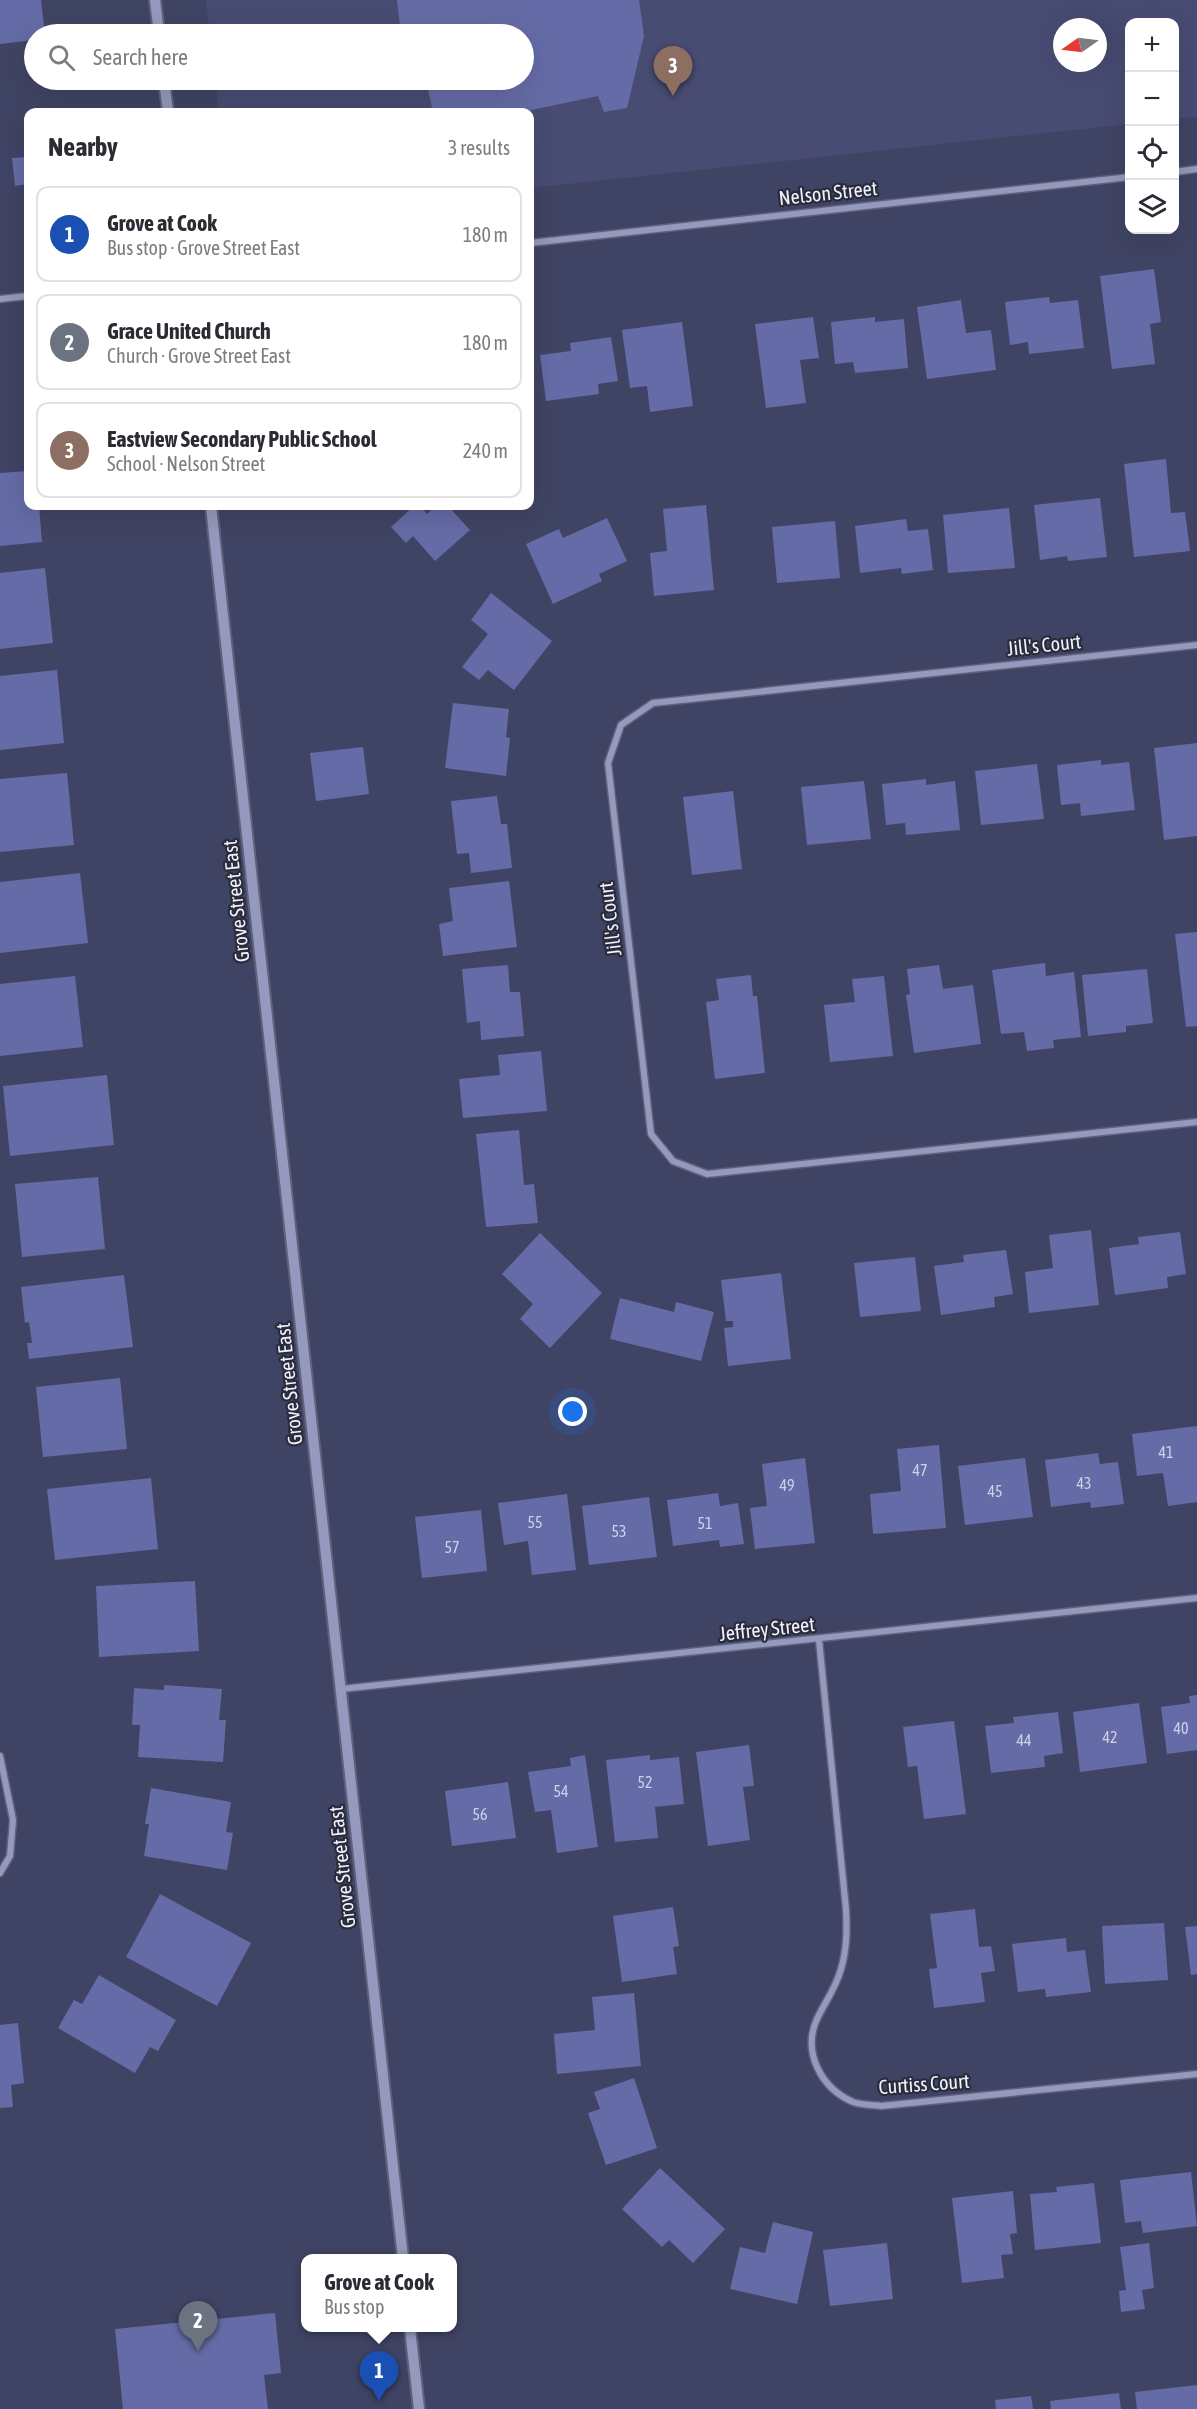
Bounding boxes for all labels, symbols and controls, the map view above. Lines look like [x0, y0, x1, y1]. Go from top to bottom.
north arrow [1053, 18, 1107, 72]
map controls [1125, 18, 1179, 234]
button: + [1125, 18, 1179, 72]
search box [24, 24, 534, 90]
icon: search [45, 41, 78, 74]
text: Search here [93, 44, 188, 70]
pin: 3 [654, 46, 692, 96]
button: − [1125, 72, 1179, 126]
button: locate [1125, 126, 1179, 180]
text: Nearby [48, 132, 118, 162]
text: 3 results [448, 136, 510, 159]
street label: Nelson Street [778, 176, 879, 209]
button: layers [1125, 180, 1179, 234]
text: Grove at Cook [107, 210, 217, 236]
text: 1 [65, 223, 74, 246]
text: 180 m [463, 223, 508, 246]
text: Bus stop · Grove Street East [107, 236, 300, 259]
text: Grace United Church [107, 318, 271, 344]
text: 2 [65, 331, 74, 354]
text: 180 m [463, 331, 508, 354]
text: Church · Grove Street East [107, 344, 291, 367]
text: Eastview Secondary Public School [107, 426, 377, 452]
text: 3 [65, 439, 74, 462]
text: 240 m [463, 439, 508, 462]
text: School · Nelson Street [107, 452, 265, 475]
street label: Jill's Court [1006, 629, 1082, 660]
street label: Grove Street East [218, 839, 253, 963]
street label: Jill's Court [594, 881, 625, 957]
street label: Grove Street East [271, 1322, 306, 1446]
your location [558, 1397, 587, 1426]
house number: 41 [1158, 1443, 1174, 1461]
house number: 47 [912, 1461, 928, 1479]
house number: 43 [1076, 1474, 1092, 1492]
house number: 49 [779, 1476, 795, 1494]
house number: 45 [987, 1482, 1003, 1500]
house number: 55 [527, 1513, 543, 1531]
house number: 51 [697, 1514, 713, 1532]
house number: 53 [611, 1522, 627, 1540]
house number: 57 [444, 1538, 460, 1556]
street label: Jeffrey Street [718, 1612, 816, 1645]
house number: 40 [1173, 1719, 1189, 1737]
house number: 42 [1102, 1728, 1118, 1746]
house number: 44 [1016, 1731, 1032, 1749]
house number: 52 [637, 1773, 653, 1791]
house number: 54 [553, 1782, 569, 1800]
street label: Grove Street East [324, 1805, 359, 1929]
house number: 56 [472, 1805, 488, 1823]
street label: Curtiss Court [878, 2069, 970, 2098]
popup [301, 2254, 457, 2332]
text: Grove at Cook [324, 2269, 434, 2295]
text: Bus stop [324, 2295, 384, 2318]
pin: 2 [178, 2302, 218, 2351]
pin: 1 [360, 2352, 398, 2401]

